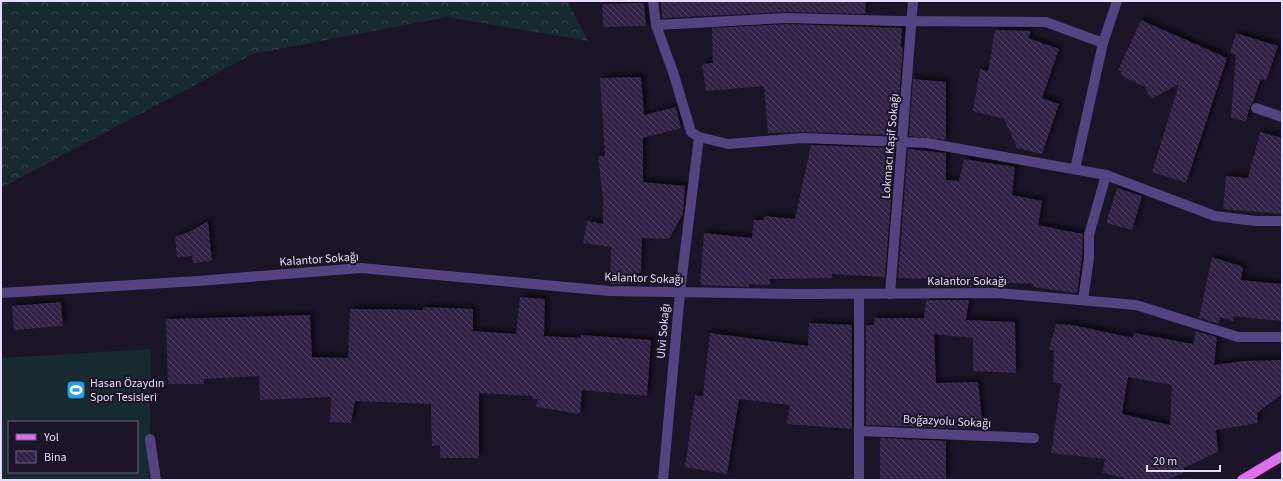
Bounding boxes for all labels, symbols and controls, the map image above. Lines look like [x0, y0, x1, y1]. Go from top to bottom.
street label: Lokmacı Kaşif Sokağı [877, 93, 904, 199]
street label: Kalantor Sokağı [279, 248, 359, 271]
street label: Kalantor Sokağı [604, 269, 684, 288]
street label: Kalantor Sokağı [927, 273, 1007, 290]
street label: Ulvi Sokağı [653, 303, 674, 359]
place label: Hasan Özaydın Spor Tesisleri [90, 375, 164, 406]
sports icon: Hasan Özaydın Spor Tesisleri [65, 379, 87, 401]
street label: Boğazyolu Sokağı [902, 411, 992, 432]
legend [8, 421, 138, 473]
text: Yol [43, 429, 59, 446]
scale bar [1147, 447, 1220, 473]
text: Bina [44, 449, 67, 466]
text: 20 m [1153, 453, 1177, 470]

